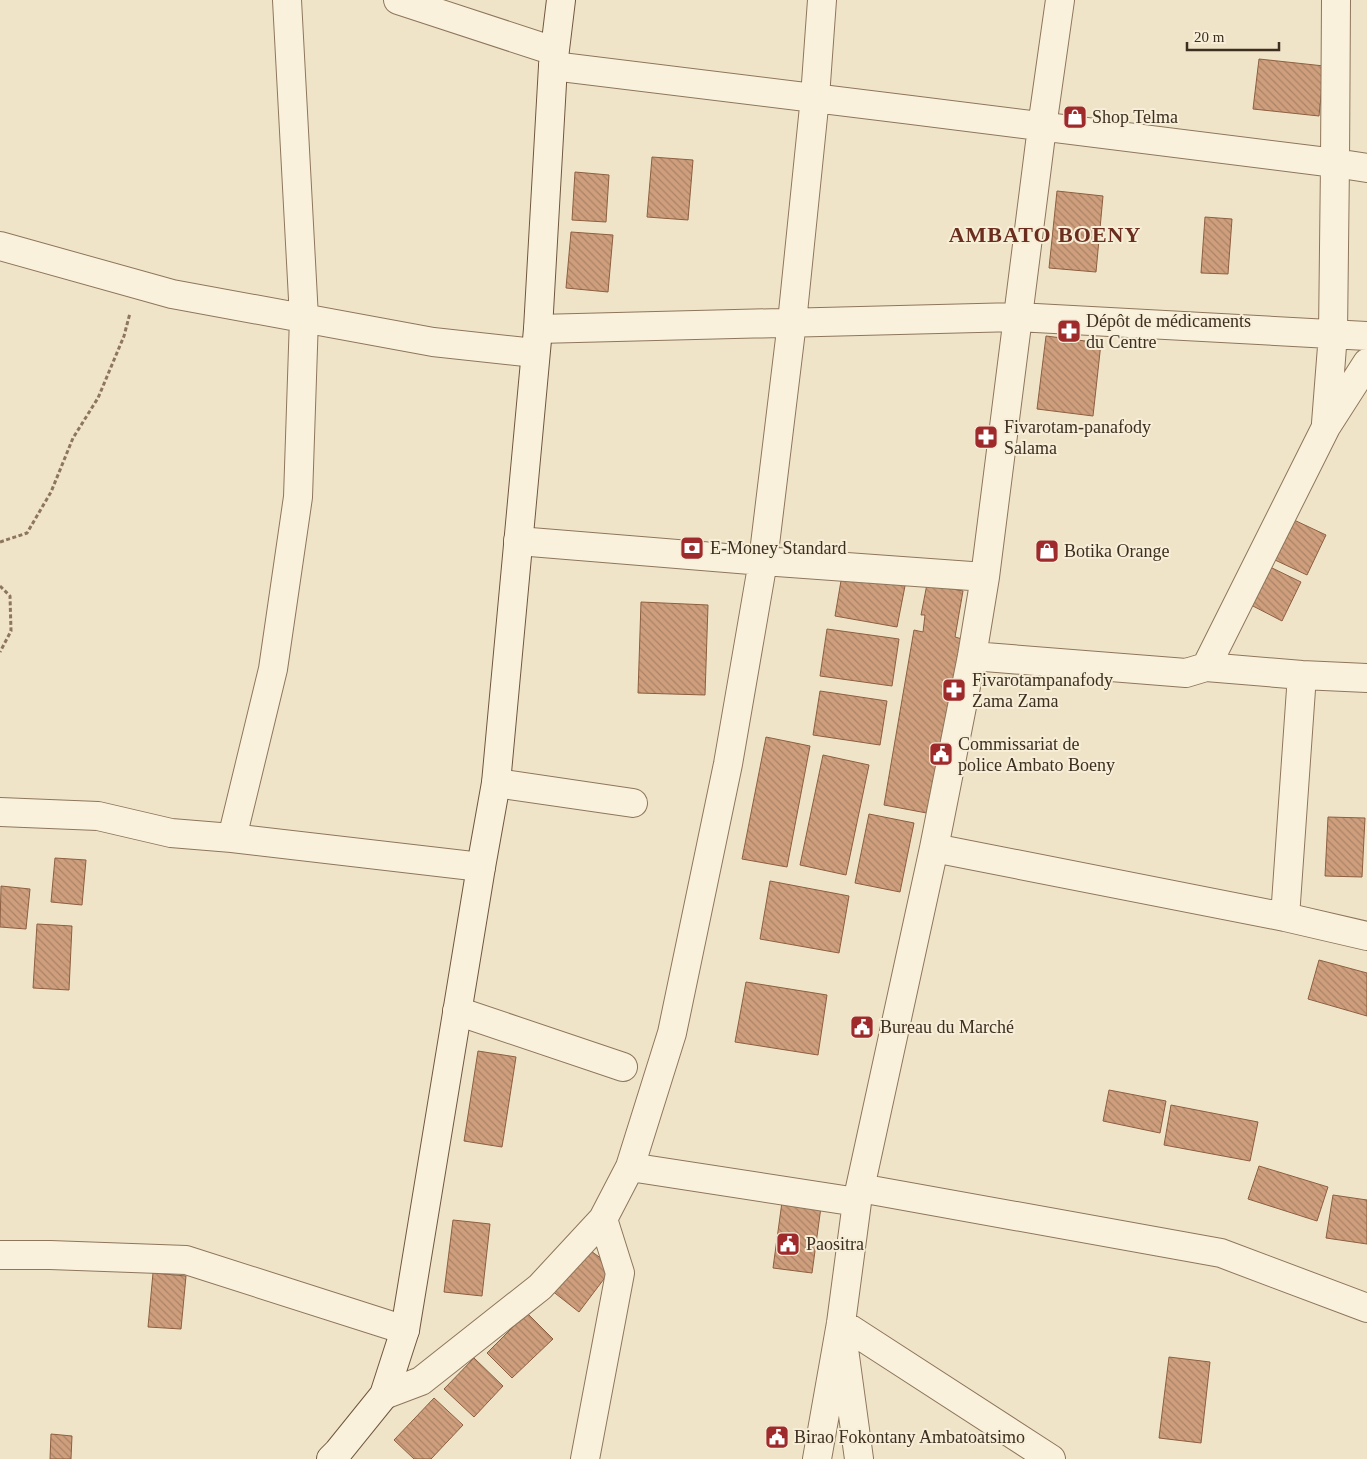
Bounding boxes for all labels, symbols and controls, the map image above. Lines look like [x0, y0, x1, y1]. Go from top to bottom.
scale bar [1187, 20, 1280, 52]
text: 20 m [1194, 29, 1225, 45]
shop icon: Shop Telma [1062, 104, 1088, 130]
place label: Shop Telma [1092, 107, 1178, 127]
district label: AMBATO BOENY [949, 222, 1141, 247]
place label: Dépôt de médicaments du Centre [1086, 311, 1251, 352]
pharmacy icon: Dépôt de médicaments du Centre [1056, 318, 1082, 344]
place label: Fivarotam-panafody Salama [1004, 417, 1151, 458]
pharmacy icon: Fivarotam-panafody Salama [973, 424, 999, 450]
bank icon: E-Money Standard [679, 535, 705, 561]
place label: E-Money Standard [710, 538, 846, 558]
shop icon: Botika Orange [1034, 538, 1060, 564]
place label: Botika Orange [1064, 541, 1169, 561]
place label: Fivarotampanafody Zama Zama [972, 670, 1113, 711]
pharmacy icon: Fivarotampanafody Zama Zama [941, 677, 967, 703]
place label: Commissariat de police Ambato Boeny [958, 734, 1115, 775]
public building icon: Commissariat de police Ambato Boeny [928, 741, 954, 767]
public building icon: Bureau du Marché [849, 1014, 875, 1040]
place label: Bureau du Marché [880, 1017, 1014, 1037]
public building icon: Paositra [775, 1231, 801, 1257]
place label: Paositra [806, 1234, 864, 1254]
public building icon: Birao Fokontany Ambatoatsimo [764, 1424, 790, 1450]
place label: Birao Fokontany Ambatoatsimo [794, 1427, 1025, 1447]

